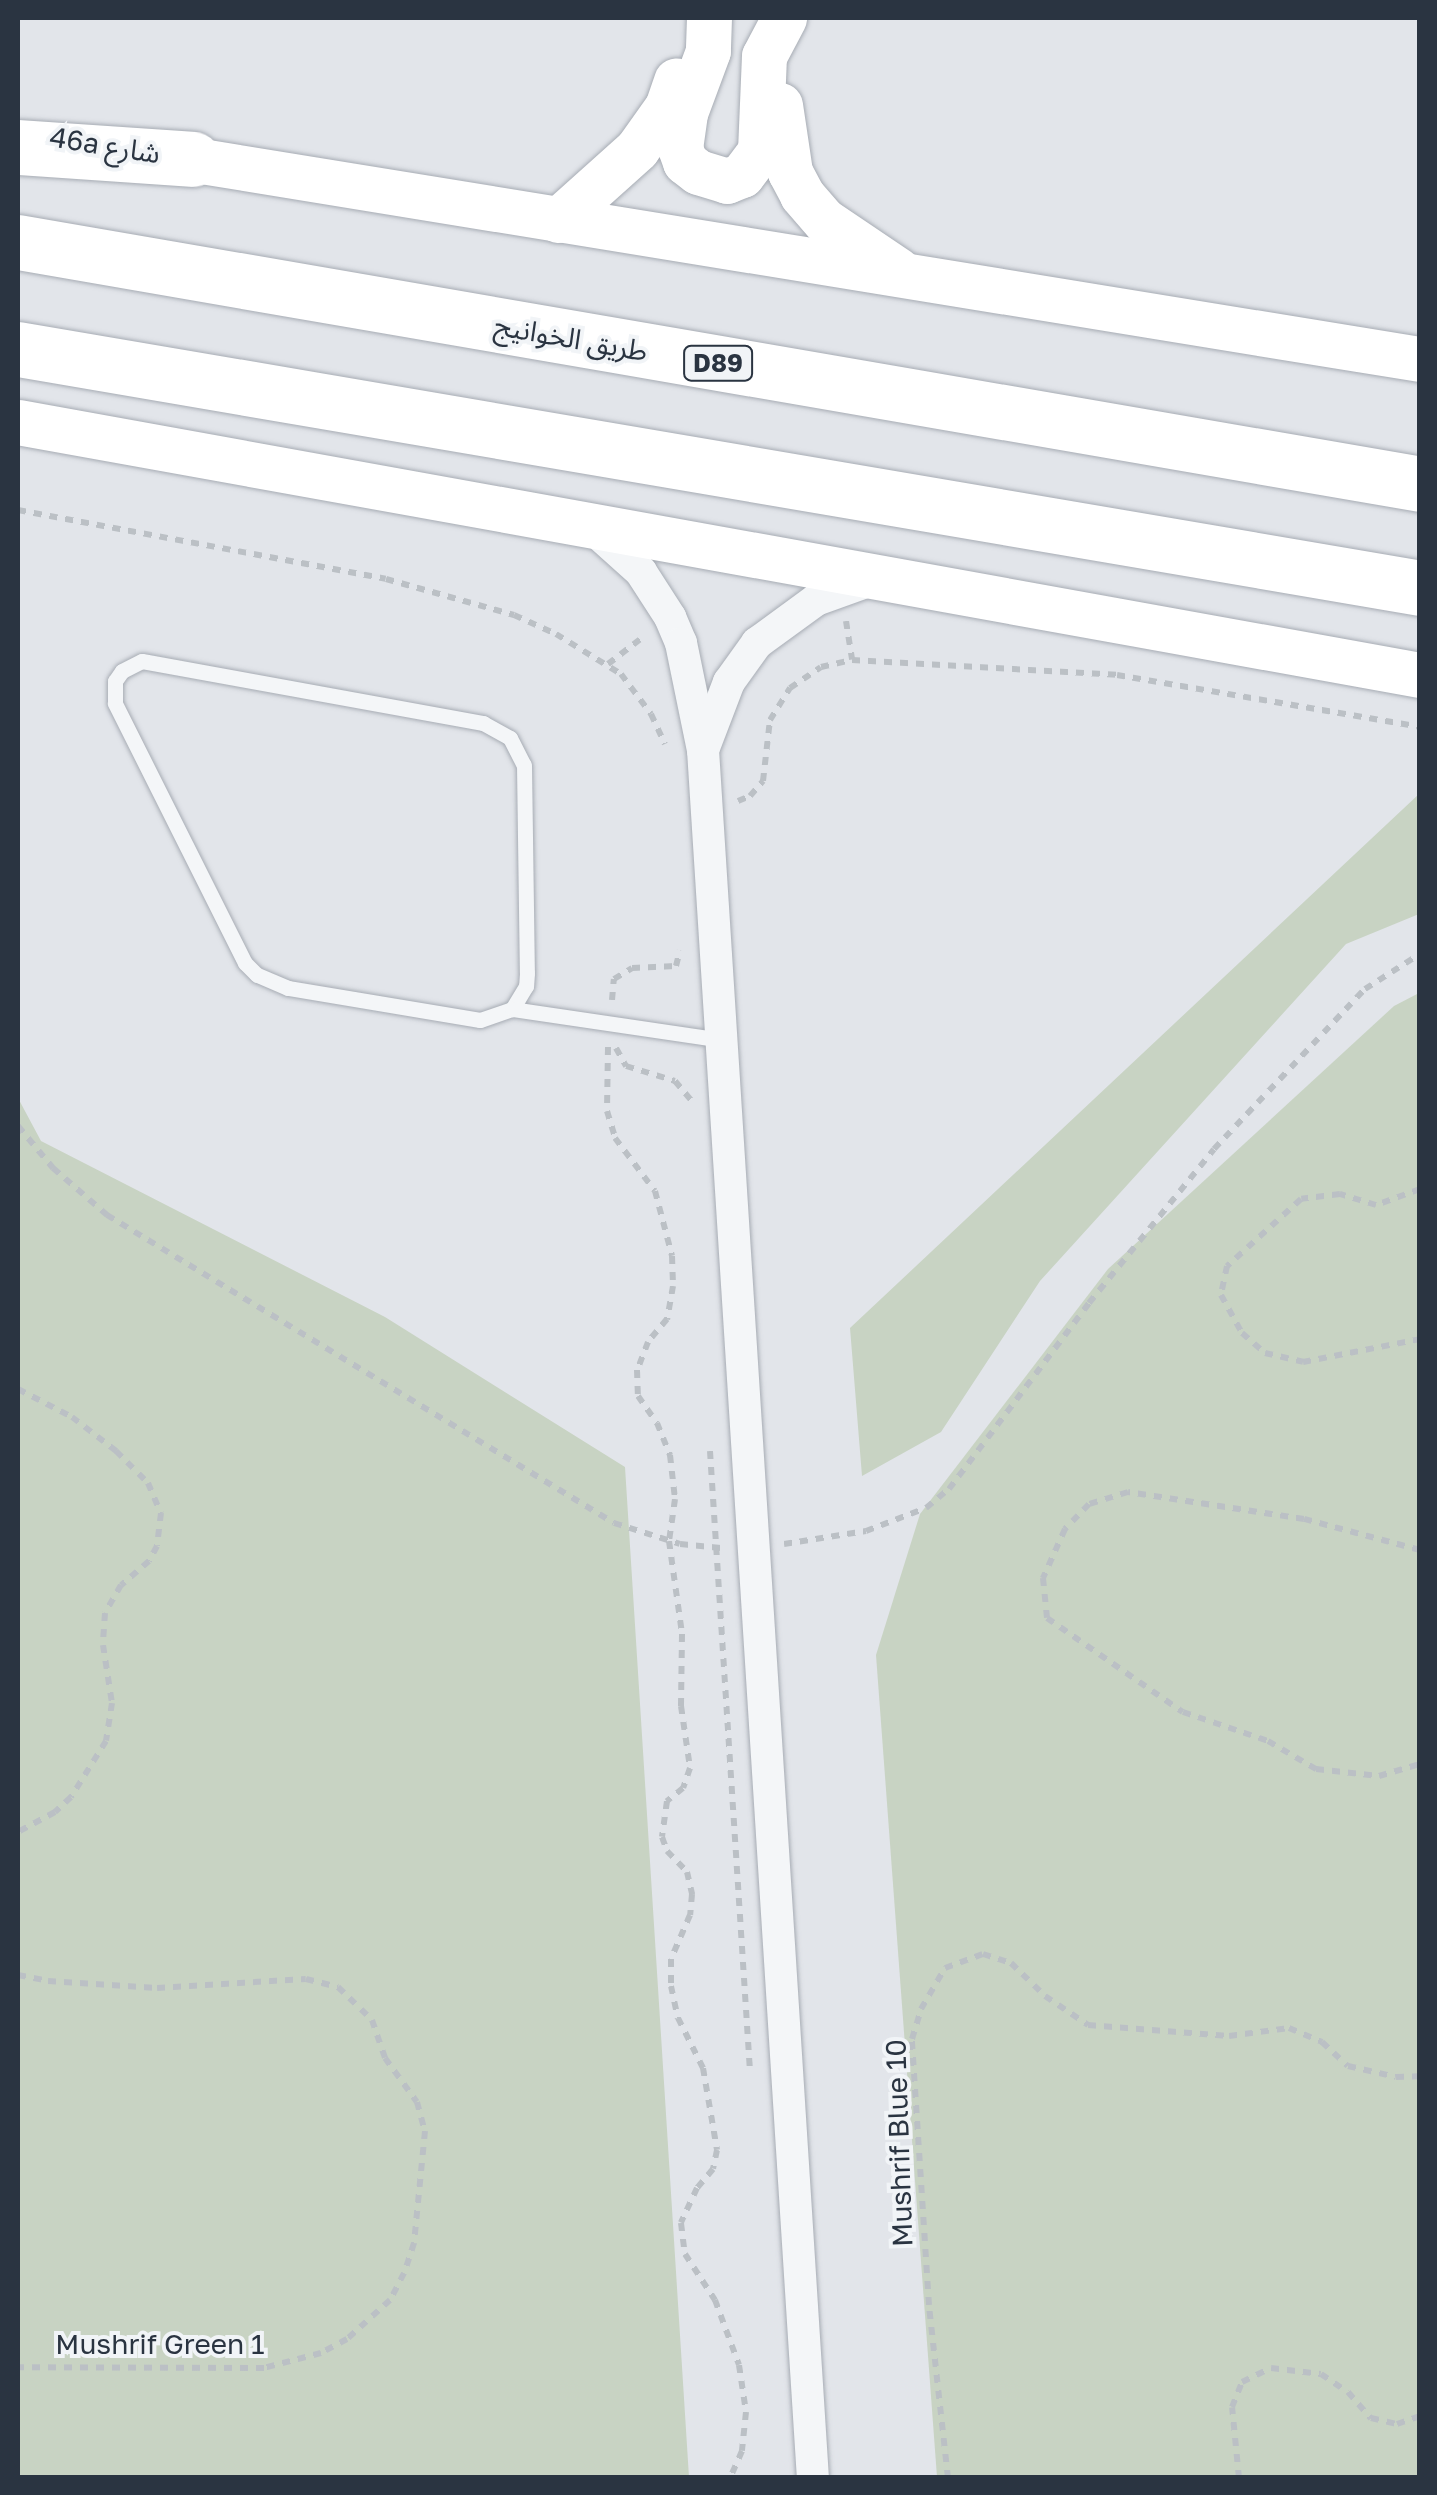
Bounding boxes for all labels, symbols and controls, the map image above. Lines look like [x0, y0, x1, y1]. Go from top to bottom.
street label: 46a شارع [47, 120, 163, 170]
street label: طريق الخوانيج [492, 308, 650, 368]
road number: D89 [683, 343, 753, 383]
street label: Mushrif Blue 10 [879, 2039, 919, 2247]
street label: Mushrif Green 1 [55, 2327, 265, 2361]

